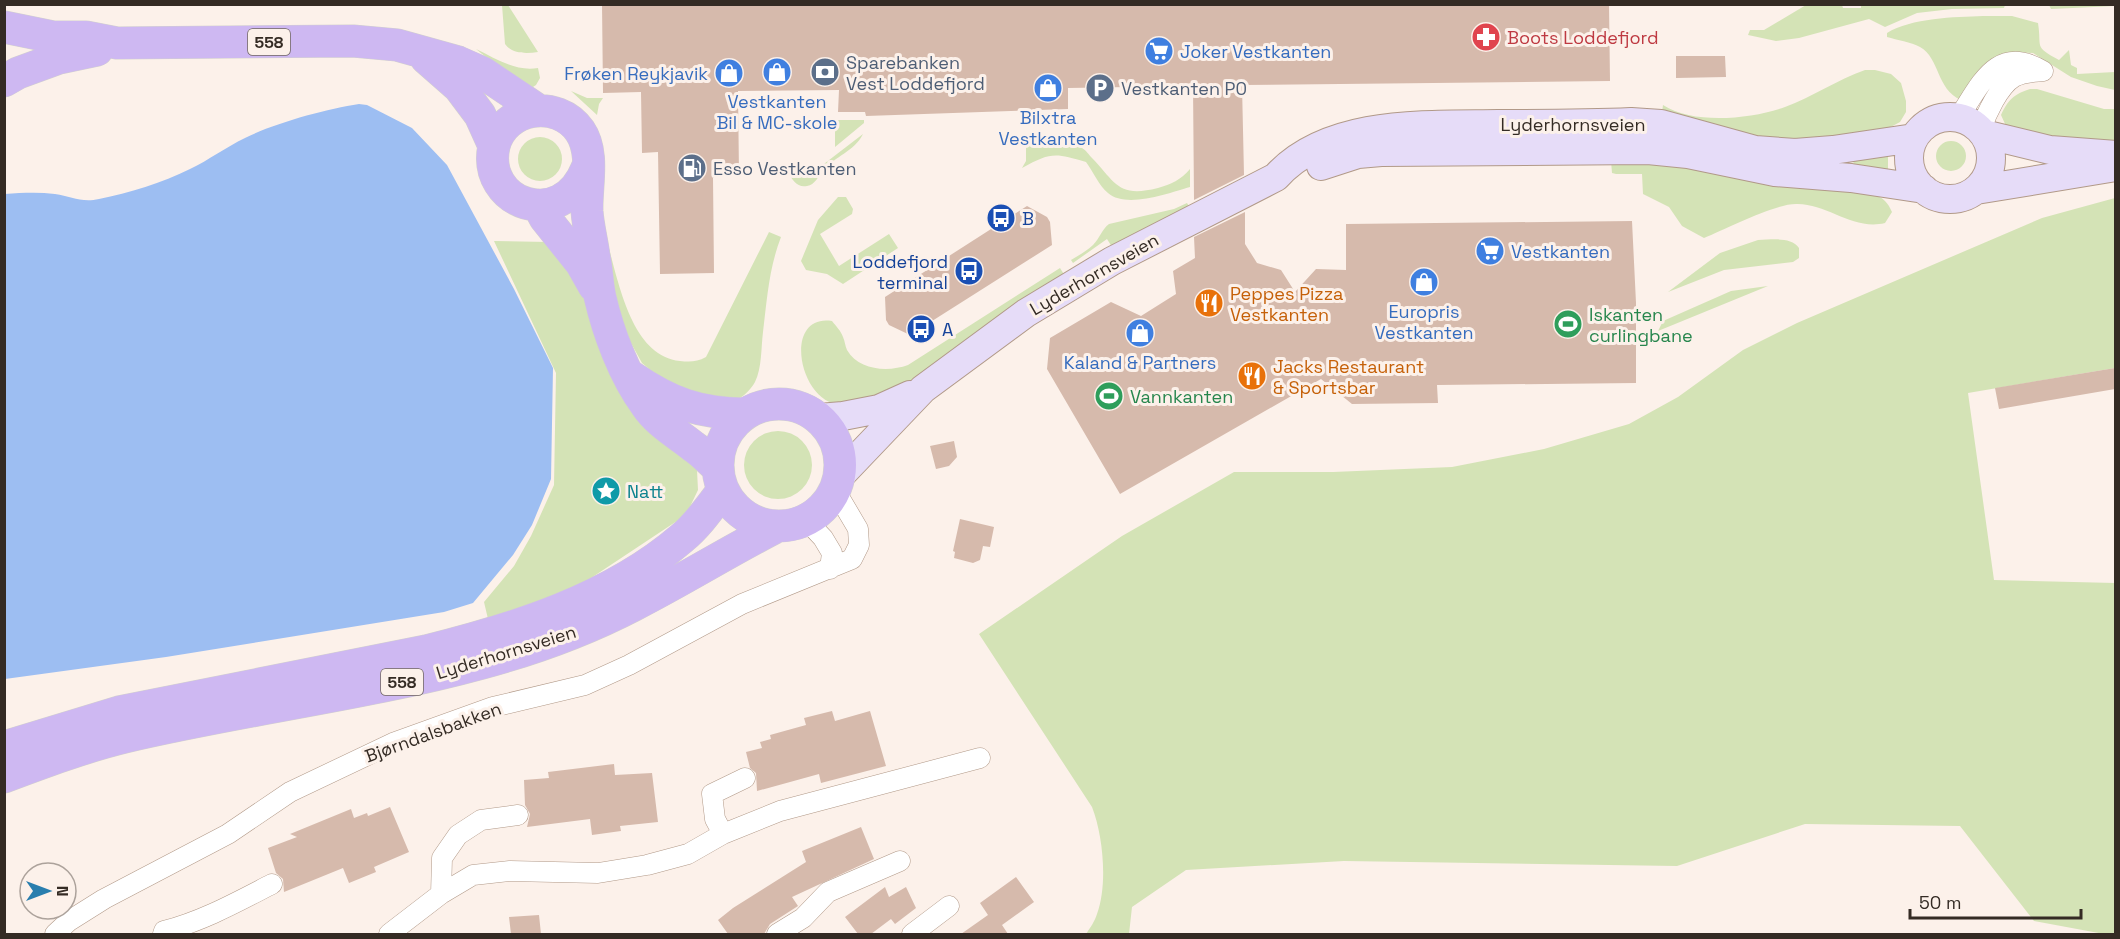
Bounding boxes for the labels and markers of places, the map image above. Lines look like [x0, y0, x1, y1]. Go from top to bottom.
pharmacy icon: Boots Loddefjord [1470, 21, 1502, 53]
place label: Boots Loddefjord [1507, 26, 1659, 49]
supermarket icon: Joker Vestkanten [1143, 35, 1175, 67]
place label: Joker Vestkanten [1180, 40, 1331, 63]
place label: Sparebanken Vest Loddefjord [846, 51, 985, 95]
shop icon: Vestkanten Bil & MC-skole [761, 56, 793, 88]
bank icon: Sparebanken Vest Loddefjord [809, 56, 841, 88]
shop icon: Frøken Reykjavik [713, 57, 745, 89]
place label: Frøken Reykjavik [564, 62, 708, 85]
shop icon: Bilxtra Vestkanten [1032, 72, 1064, 104]
parking icon: Vestkanten P0 [1084, 72, 1116, 104]
place label: Vestkanten P0 [1121, 77, 1247, 100]
place label: Vestkanten Bil & MC-skole [716, 90, 838, 134]
place label: Bilxtra Vestkanten [999, 106, 1097, 150]
fuel station icon: Esso Vestkanten [676, 152, 708, 184]
place label: Esso Vestkanten [713, 157, 857, 180]
bus stop icon: B [985, 202, 1017, 234]
place label: B [1022, 207, 1034, 230]
supermarket icon: Vestkanten [1474, 235, 1506, 267]
place label: Vestkanten [1511, 240, 1610, 263]
place label: Loddefjord terminal [853, 250, 948, 294]
bus stop icon: Loddefjord terminal [953, 255, 985, 287]
shop icon: Europris Vestkanten [1408, 266, 1440, 298]
place label: Peppes Pizza Vestkanten [1230, 282, 1343, 326]
restaurant icon: Peppes Pizza Vestkanten [1193, 287, 1225, 319]
place label: Europris Vestkanten [1375, 300, 1473, 344]
place label: Iskanten curlingbane [1589, 303, 1693, 347]
sports icon: Iskanten curlingbane [1552, 308, 1584, 340]
bus stop icon: A [905, 313, 937, 345]
shop icon: Kaland & Partners [1124, 317, 1156, 349]
place label: A [942, 318, 953, 341]
place label: Kaland & Partners [1064, 351, 1216, 374]
place label: Jacks Restaurant & Sportsbar [1273, 355, 1424, 399]
restaurant icon: Jacks Restaurant & Sportsbar [1236, 360, 1268, 392]
sports icon: Vannkanten [1093, 380, 1125, 412]
place label: Vannkanten [1130, 385, 1233, 408]
place icon: Natt [590, 475, 622, 507]
place label: Natt [627, 480, 663, 503]

